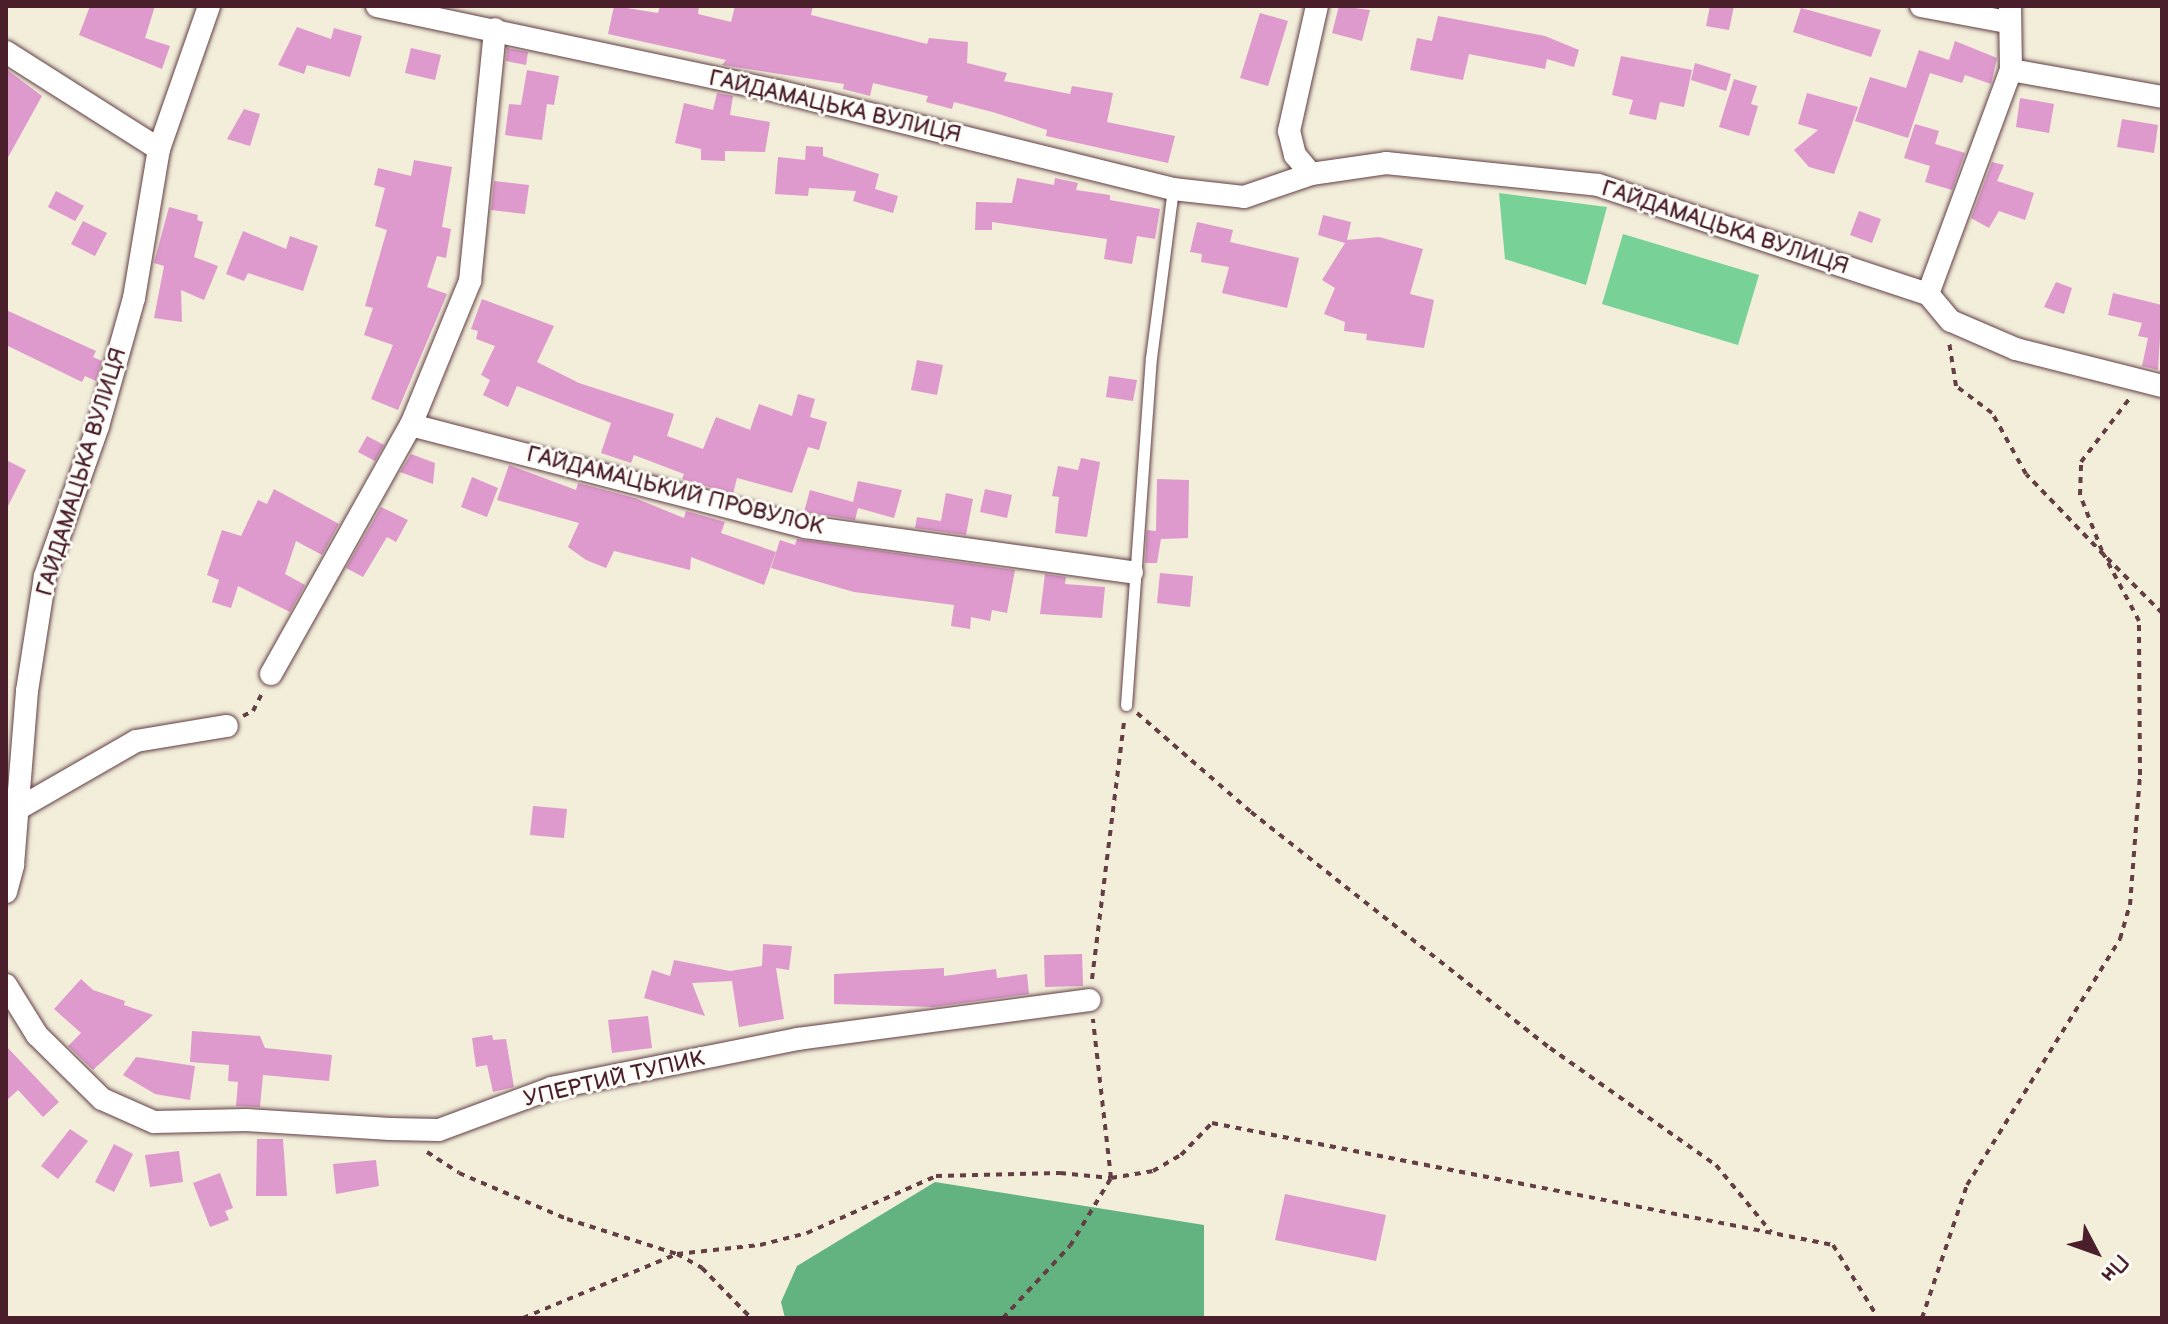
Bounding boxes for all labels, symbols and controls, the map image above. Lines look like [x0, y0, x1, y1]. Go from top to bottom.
street label: ГАЙДАМАЦЬКА ВУЛИЦЯ [706, 65, 964, 149]
street label: ГАЙДАМАЦЬКА ВУЛИЦЯ [1598, 176, 1852, 280]
street label: ГАЙДАМАЦЬКА ВУЛИЦЯ [32, 345, 132, 599]
street label: ГАЙДАМАЦЬКИЙ ПРОВУЛОК [524, 441, 826, 541]
street label: УПЕРТИЙ ТУПИК [521, 1045, 707, 1113]
north arrow [2056, 1212, 2136, 1292]
text: Пн [2095, 1248, 2134, 1288]

